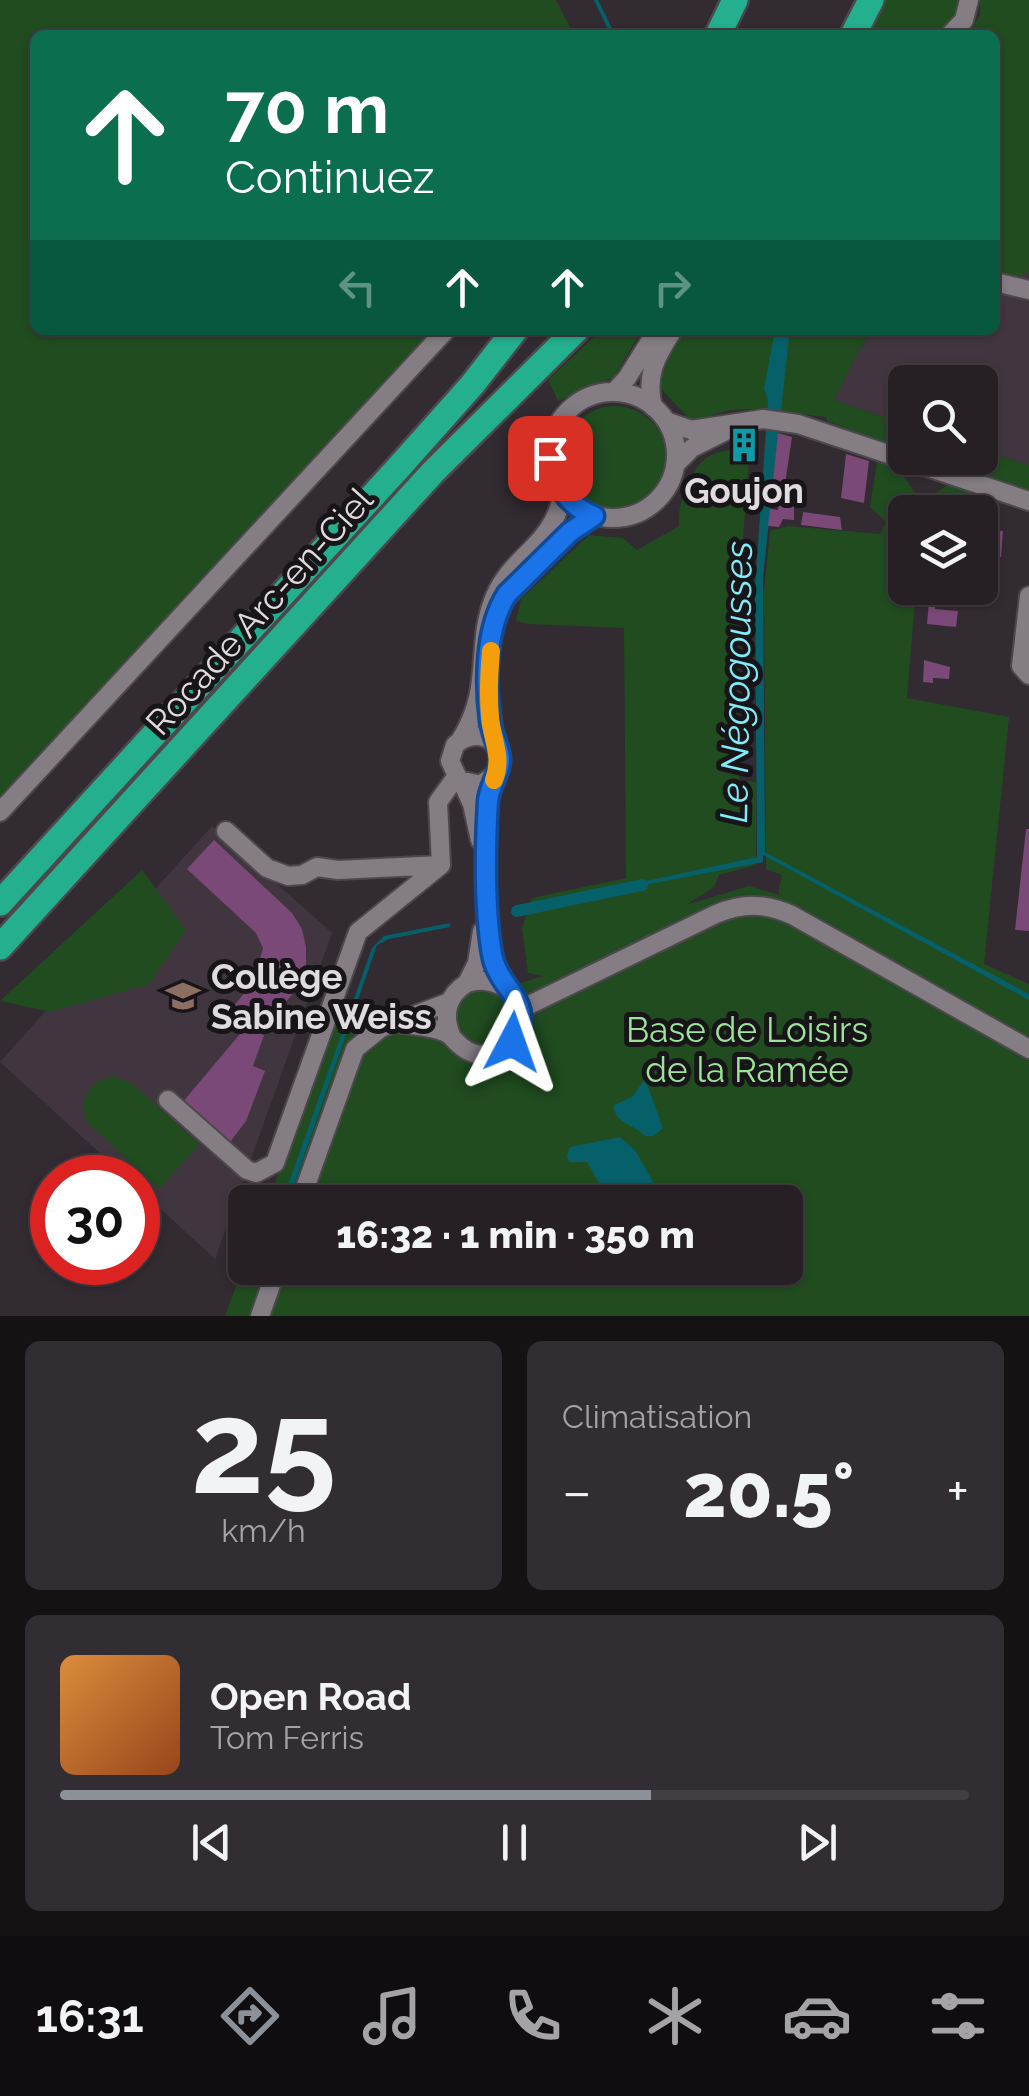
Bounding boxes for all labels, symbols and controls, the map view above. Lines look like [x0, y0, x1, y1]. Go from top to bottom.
text: 70 m [225, 67, 389, 149]
icon: ahead [60, 70, 190, 200]
text: Continuez [225, 151, 435, 204]
icon: left [330, 260, 385, 315]
icon: ahead [435, 260, 490, 315]
icon: ahead [540, 260, 595, 315]
icon: right [645, 260, 700, 315]
map controls [888, 365, 998, 605]
button: search [888, 365, 998, 475]
pin [508, 416, 593, 501]
building icon: Goujon [725, 426, 763, 464]
icon: arrive [523, 431, 578, 486]
place label: Goujon [684, 470, 804, 511]
street label: Rocade Arc-en-Ciel [137, 479, 381, 743]
button: layers [888, 495, 998, 605]
water label: Le Négogousses [711, 540, 761, 823]
place label: Collège Sabine Weiss [211, 956, 432, 1037]
school or university icon: Collège Sabine Weiss [164, 977, 202, 1015]
position arrow [460, 990, 564, 1094]
park label: Base de Loisirs de la Ramée [626, 1009, 868, 1090]
speed limit sign: 30 [30, 1155, 160, 1285]
text: 16:32 · 1 min · 350 m [336, 1212, 695, 1257]
text: 25 [191, 1371, 336, 1523]
text: Climatisation [562, 1398, 752, 1435]
text: 20.5° [683, 1446, 855, 1535]
text: − [562, 1459, 592, 1524]
text: + [946, 1459, 969, 1524]
text: km/h [221, 1512, 306, 1549]
text: Open Road [210, 1674, 411, 1719]
text: Tom Ferris [210, 1719, 364, 1756]
icon: previous [184, 1815, 239, 1870]
icon: pause [487, 1815, 542, 1870]
icon: next [790, 1815, 845, 1870]
icon: directions [215, 1981, 285, 2051]
icon: music [357, 1981, 427, 2051]
icon: phone [498, 1981, 568, 2051]
icon: climate [640, 1981, 710, 2051]
icon: car [782, 1981, 852, 2051]
icon: filters [923, 1981, 993, 2051]
text: 16:31 [36, 1990, 144, 2043]

